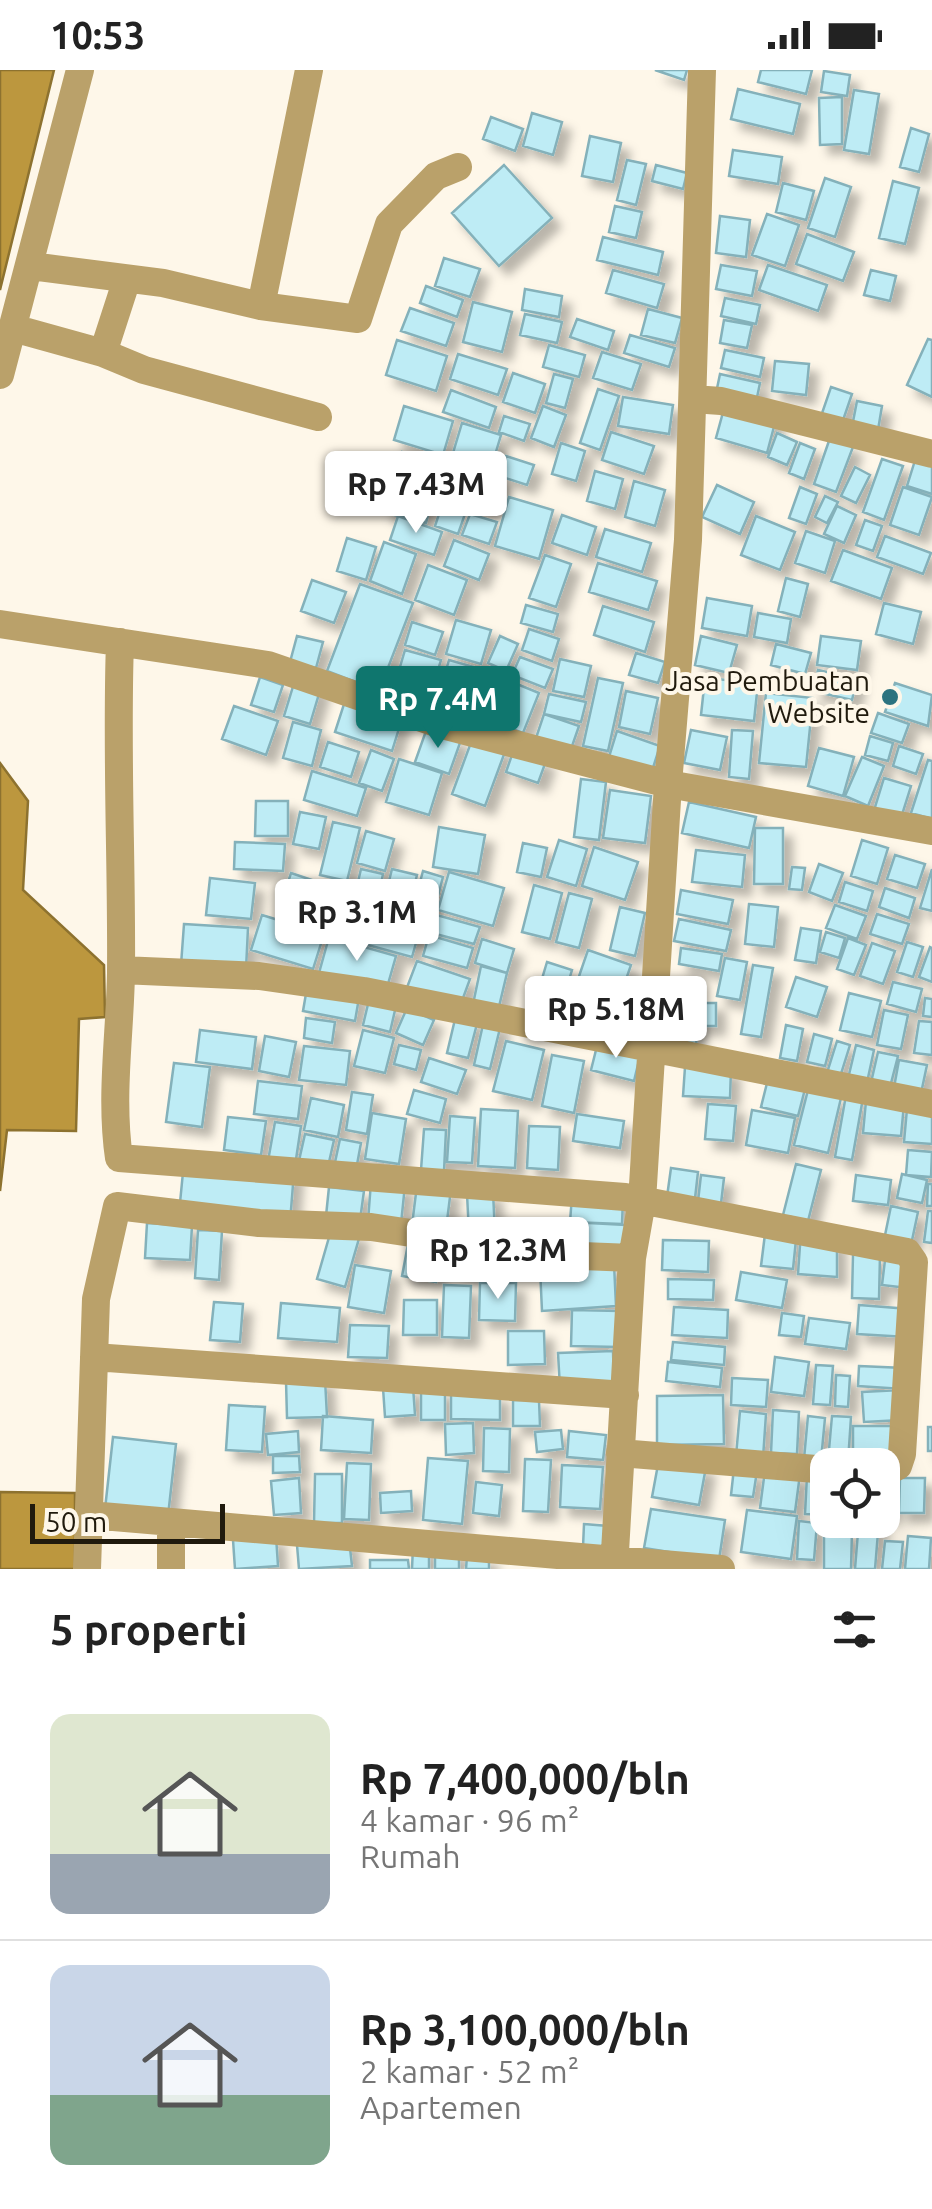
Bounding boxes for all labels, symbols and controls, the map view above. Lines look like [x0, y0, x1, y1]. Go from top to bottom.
text: 10:53 [50, 14, 145, 56]
pin: Rp 7.43M [313, 451, 519, 536]
text: Rp 7.43M [347, 465, 485, 501]
place label: Jasa Pembuatan Website [665, 665, 870, 728]
pin: Rp 7.4M [346, 666, 530, 751]
text: Rp 7.4M [378, 680, 498, 716]
marker: Jasa Pembuatan Website [879, 686, 901, 708]
pin: Rp 3.1M [265, 879, 449, 964]
text: Rp 3.1M [297, 893, 417, 929]
pin: Rp 5.18M [513, 976, 719, 1061]
text: Rp 5.18M [547, 990, 685, 1026]
pin: Rp 12.3M [395, 1217, 601, 1302]
text: Rp 12.3M [429, 1231, 567, 1267]
map controls [810, 1448, 900, 1538]
button: locate [810, 1448, 900, 1538]
scale bar [30, 1499, 225, 1544]
text: 50 m [45, 1506, 107, 1537]
icon: filters [827, 1602, 882, 1657]
text: 5 properti [50, 1606, 247, 1653]
icon: home [130, 1754, 250, 1874]
text: Rp 7,400,000/bln [360, 1755, 690, 1802]
text: 4 kamar · 96 m² [360, 1802, 579, 1838]
text: Rumah [360, 1838, 461, 1874]
icon: home [130, 2005, 250, 2125]
text: Rp 3,100,000/bln [360, 2006, 690, 2053]
text: 2 kamar · 52 m² [360, 2053, 579, 2089]
text: Apartemen [360, 2089, 522, 2125]

